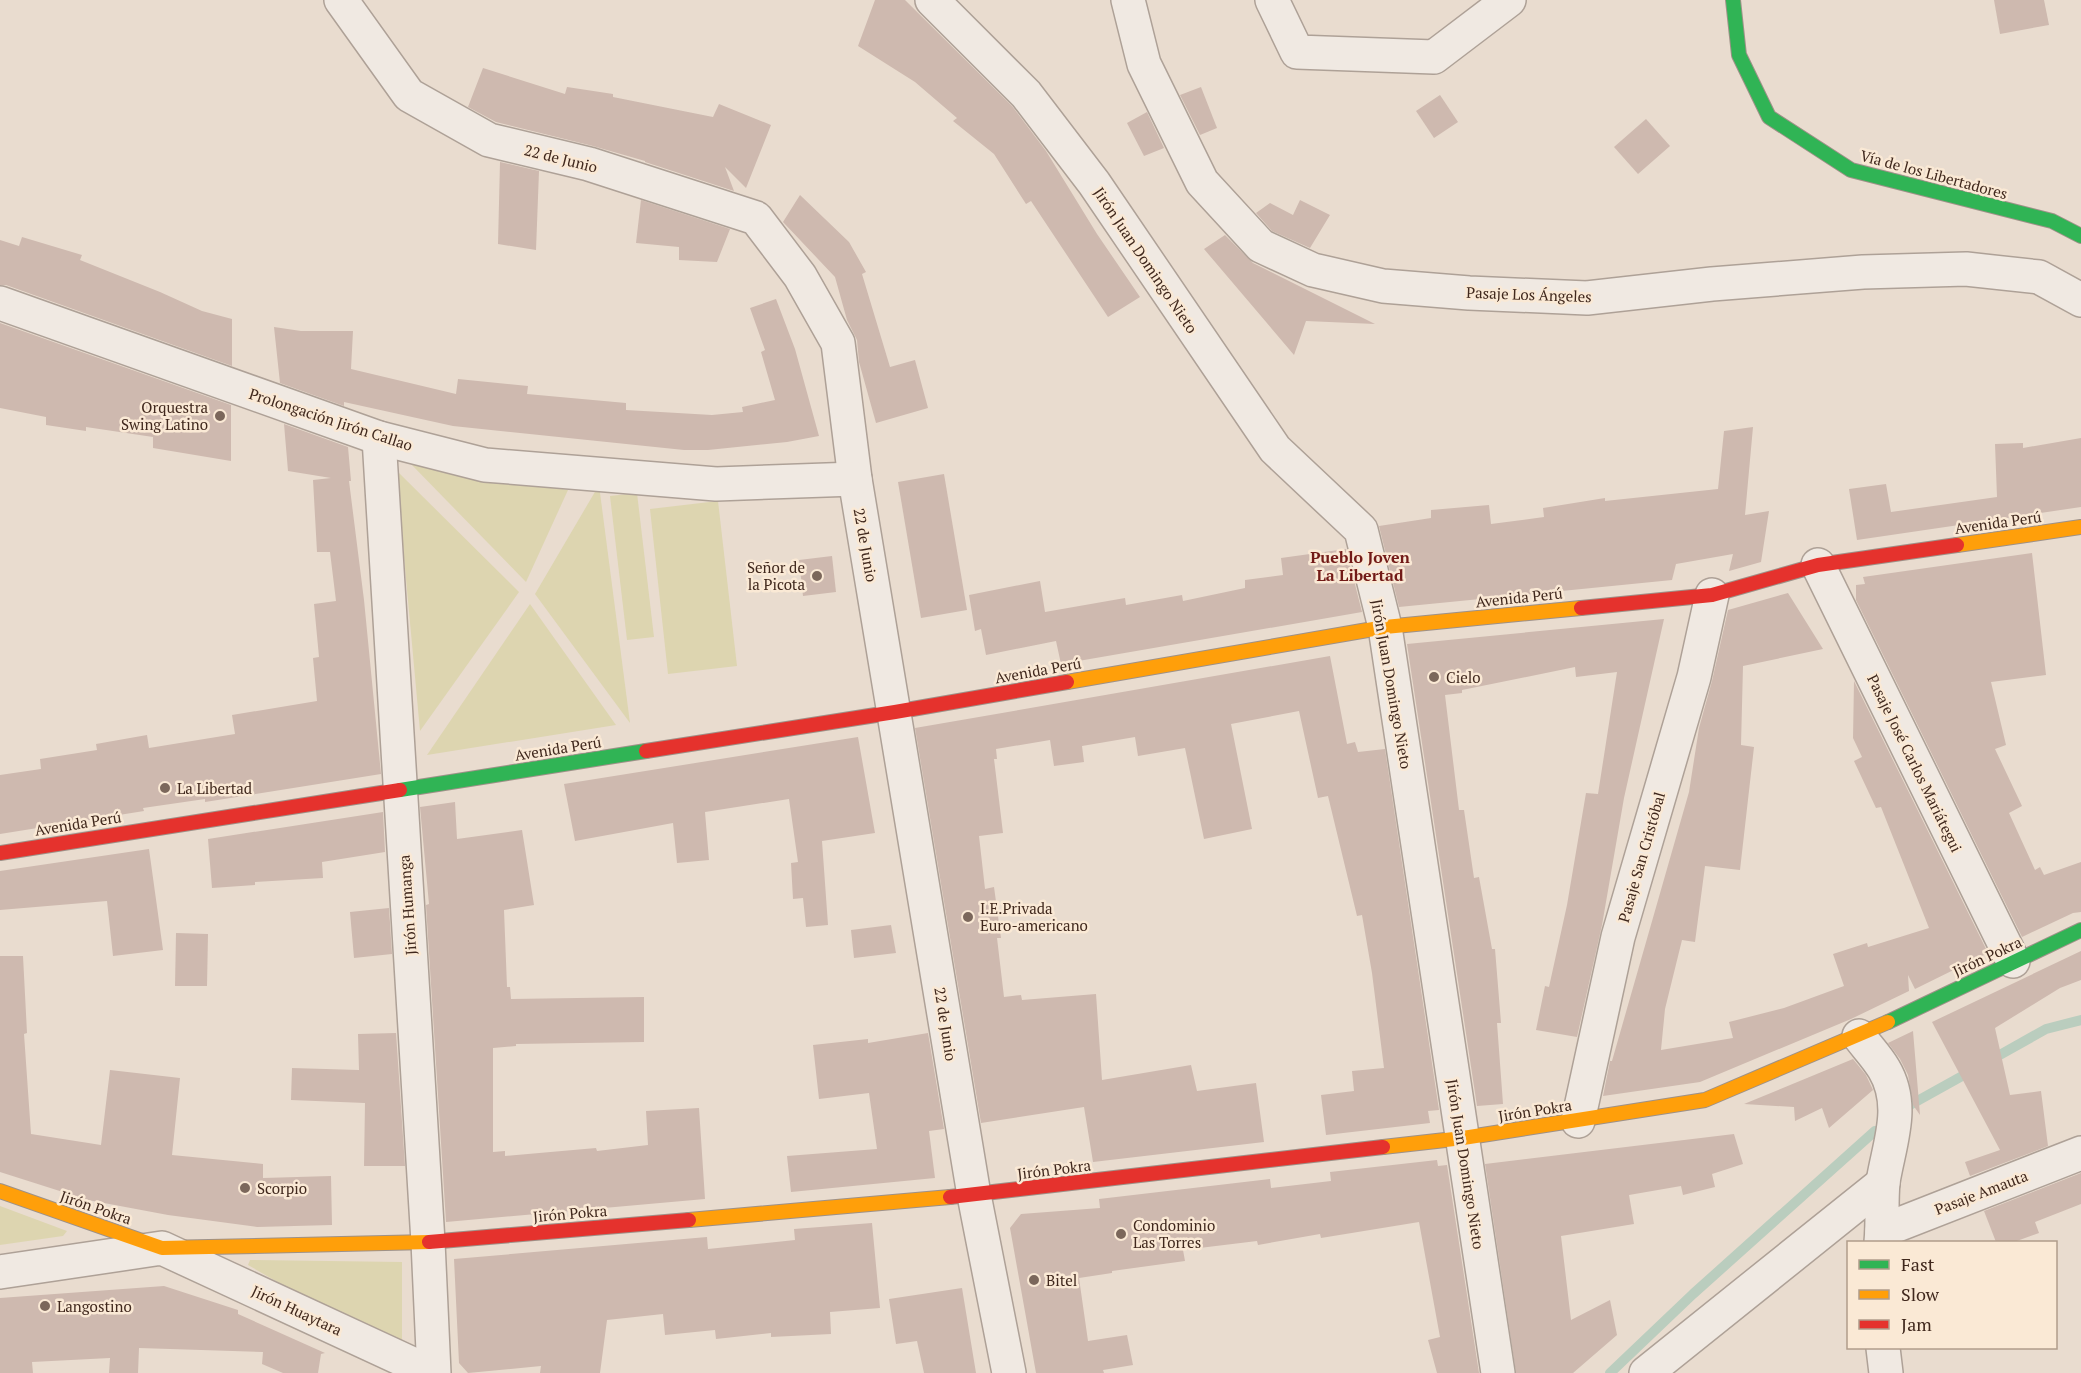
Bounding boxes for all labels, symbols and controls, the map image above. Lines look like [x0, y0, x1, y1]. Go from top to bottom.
street label: 22 de Junio [522, 139, 600, 177]
street label: Vía de los Libertadores [1858, 145, 2010, 203]
street label: Jirón Juan Domingo Nieto [1090, 183, 1202, 337]
street label: Pasaje Los Ángeles [1466, 282, 1592, 306]
street label: Prolongación Jirón Callao [247, 383, 415, 455]
place label: Orquestra Swing Latino [121, 397, 208, 434]
marker: Orquestra Swing Latino [213, 409, 227, 423]
street label: Avenida Perú [1953, 506, 2043, 538]
street label: 22 de Junio [850, 507, 882, 583]
district label: Pueblo Joven La Libertad [1310, 546, 1410, 586]
place label: Señor de la Picota [747, 557, 805, 594]
marker: Señor de la Picota [810, 569, 824, 583]
street label: Avenida Perú [1474, 582, 1564, 612]
street label: Jirón Juan Domingo Nieto [1367, 598, 1417, 770]
street label: Avenida Perú [993, 652, 1083, 687]
place label: Cielo [1446, 667, 1481, 687]
marker: Cielo [1427, 670, 1441, 684]
street label: Pasaje José Carlos Mariátegui [1863, 671, 1967, 855]
street label: Avenida Perú [513, 731, 603, 765]
place label: La Libertad [177, 778, 252, 798]
marker: La Libertad [158, 781, 172, 795]
street label: Pasaje San Cristóbal [1613, 789, 1669, 925]
street label: Avenida Perú [33, 806, 123, 840]
street label: Jirón Humanga [393, 854, 420, 956]
place label: I.E.Privada Euro-americano [980, 898, 1088, 935]
marker: I.E.Privada Euro-americano [961, 910, 975, 924]
street label: Jirón Pokra [1949, 931, 2025, 981]
street label: 22 de Junio [930, 986, 962, 1062]
street label: Jirón Juan Domingo Nieto [1443, 1077, 1489, 1251]
street label: Jirón Pokra [1497, 1094, 1574, 1126]
street label: Jirón Pokra [1016, 1155, 1092, 1183]
street label: Pasaje Amauta [1932, 1165, 2031, 1219]
place label: Scorpio [257, 1178, 307, 1198]
marker: Scorpio [238, 1181, 252, 1195]
street label: Jirón Pokra [58, 1185, 135, 1229]
street label: Jirón Pokra [532, 1200, 608, 1226]
place label: Condominio Las Torres [1133, 1215, 1215, 1252]
marker: Condominio Las Torres [1114, 1227, 1128, 1241]
legend [1847, 1241, 2057, 1349]
text: Fast [1901, 1252, 1935, 1276]
place label: Bitel [1046, 1270, 1077, 1290]
marker: Bitel [1027, 1273, 1041, 1287]
street label: Jirón Huaytara [249, 1280, 346, 1340]
text: Slow [1901, 1282, 1940, 1306]
place label: Langostino [57, 1296, 132, 1316]
marker: Langostino [38, 1299, 52, 1313]
text: Jam [1901, 1312, 1932, 1336]

